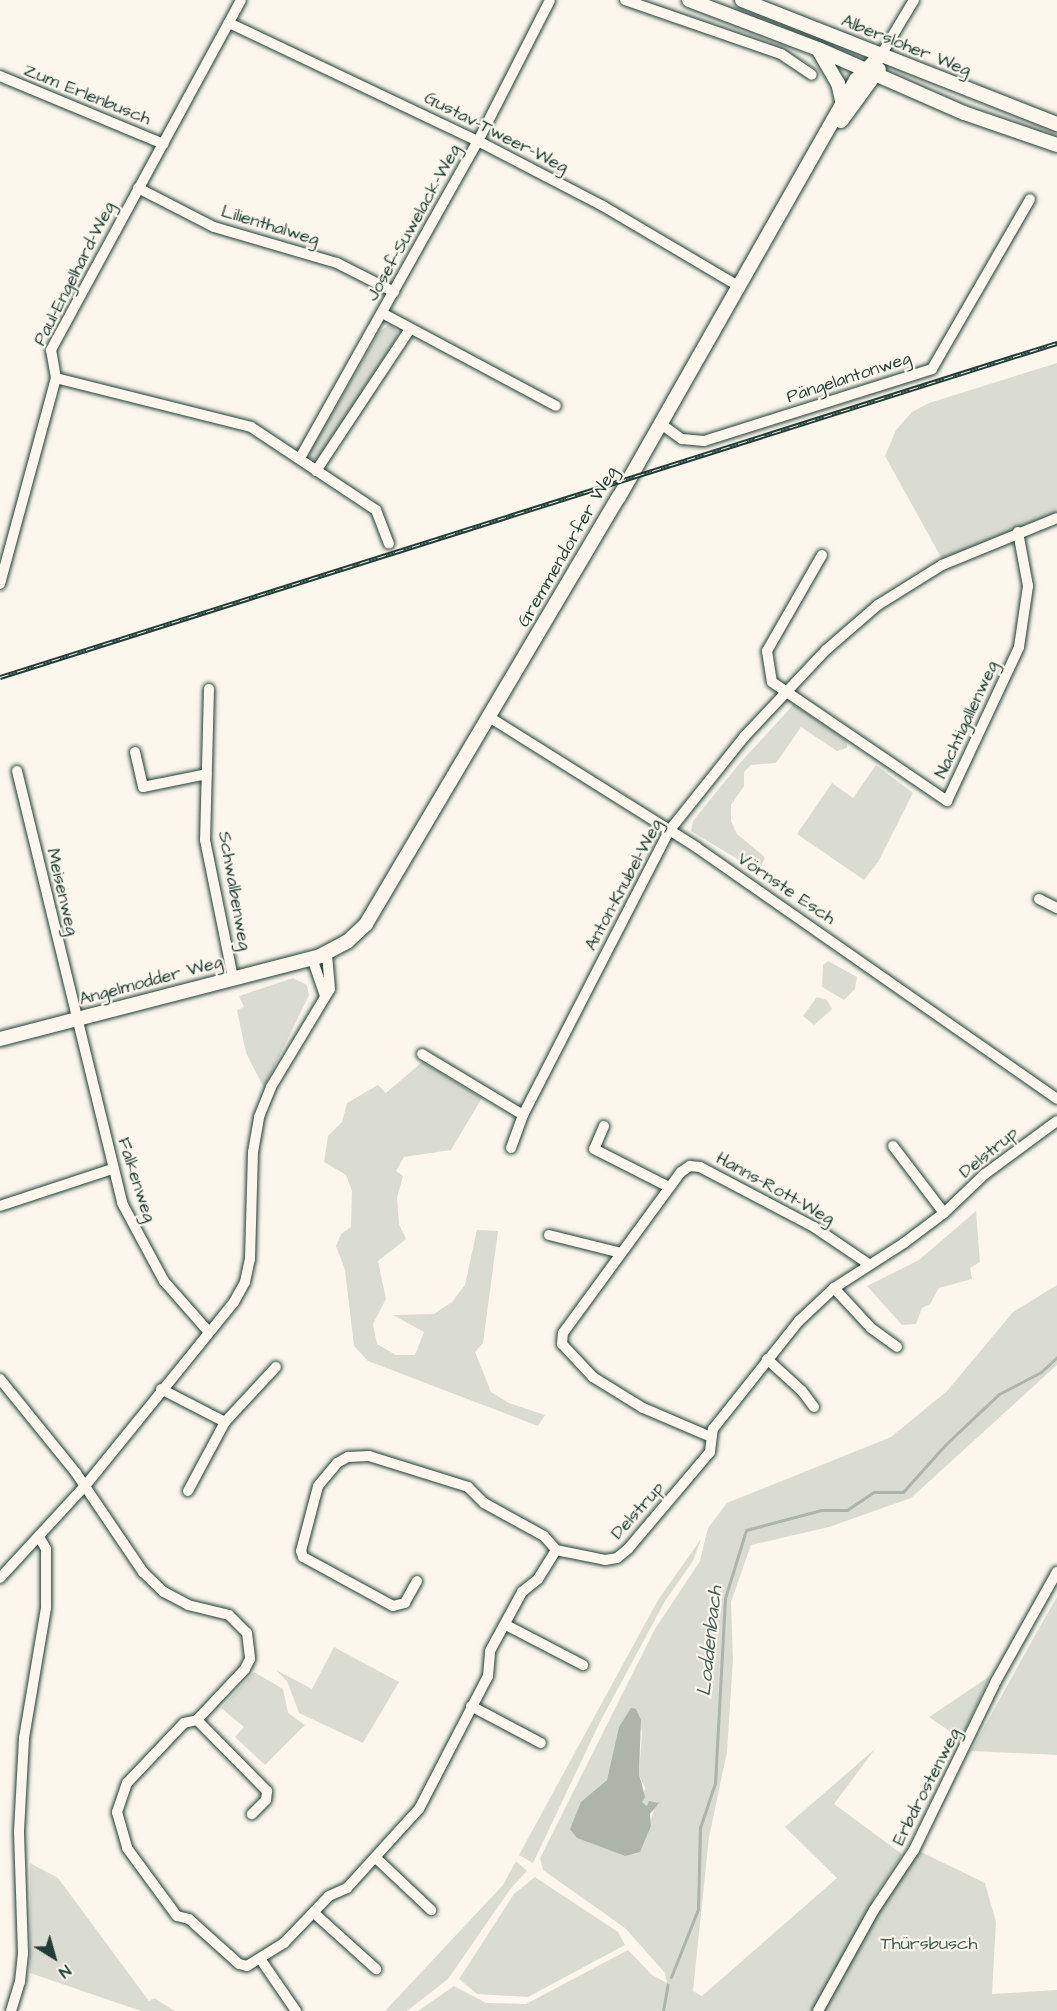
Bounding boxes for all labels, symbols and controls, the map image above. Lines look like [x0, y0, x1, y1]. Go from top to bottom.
street label: Albersloher Weg [838, 10, 974, 82]
street label: Zum Erlenbusch [20, 60, 154, 130]
street label: Gustav-Tweer-Weg [420, 87, 572, 179]
street label: Josef-Suwelack-Weg [362, 141, 466, 305]
street label: Paul-Engelhard-Weg [29, 198, 121, 350]
street label: Lilienthalweg [218, 201, 322, 251]
street label: Pängelantonweg [784, 348, 914, 408]
street label: Gremmendorfer Weg [513, 463, 623, 631]
street label: Nachtigallenweg [930, 658, 1004, 782]
street label: Anton-Knubel-Weg [580, 816, 668, 954]
street label: Schwalbenweg [213, 830, 255, 952]
street label: Meisenweg [42, 846, 82, 938]
street label: Vörnste Esch [733, 848, 839, 930]
street label: Angelmodder Weg [77, 951, 225, 1011]
street label: Delstrup [955, 1123, 1023, 1183]
street label: Falkenweg [112, 1135, 160, 1225]
street label: Hanns-Rott-Weg [712, 1148, 838, 1230]
street label: Delstrup [607, 1478, 669, 1544]
water label: Loddenbach [692, 1585, 728, 1697]
street label: Erbdrostenweg [888, 1725, 966, 1849]
north arrow [24, 1927, 84, 1987]
park label: Thürsbusch [881, 1933, 977, 1955]
text: N [54, 1960, 75, 1983]

